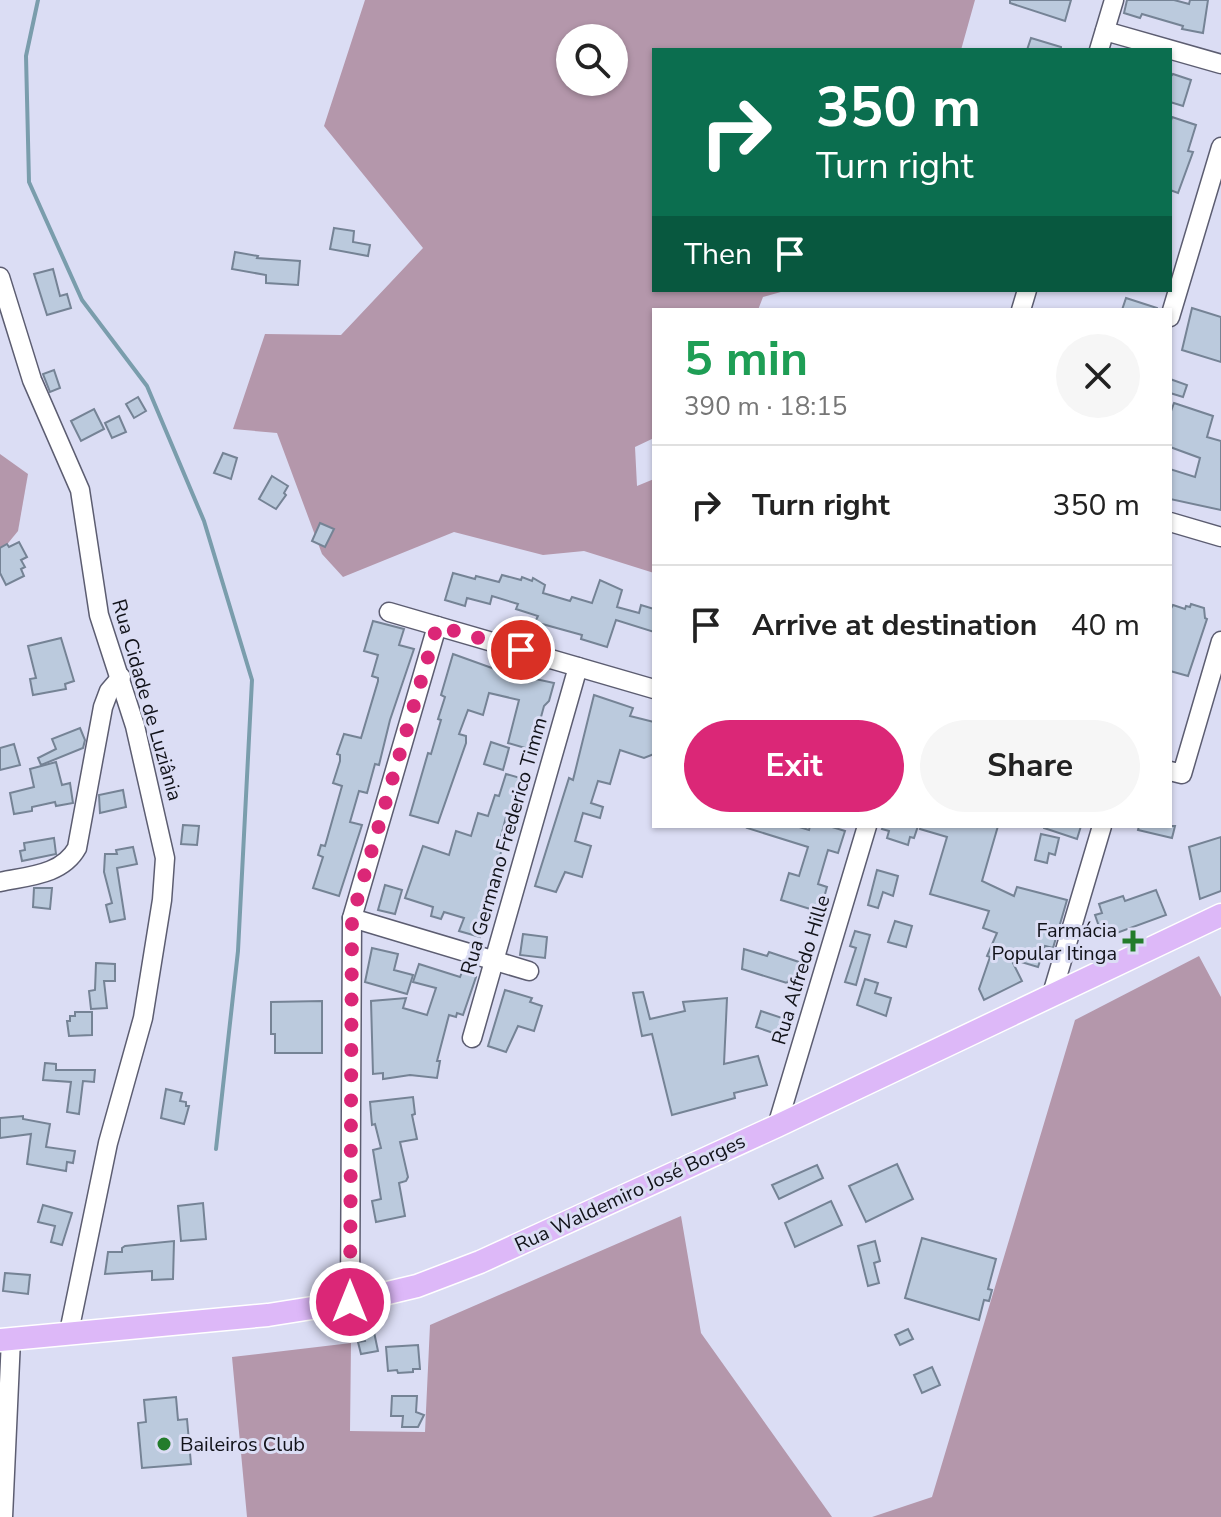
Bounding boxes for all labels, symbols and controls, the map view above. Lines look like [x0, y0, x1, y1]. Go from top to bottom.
map controls [556, 24, 628, 96]
button: search [556, 24, 628, 96]
text: 350 m [816, 69, 981, 146]
icon: right [684, 80, 788, 184]
text: Turn right [816, 142, 973, 191]
icon: arrive [768, 232, 812, 276]
text: Then [684, 234, 752, 275]
text: 5 min [684, 326, 808, 392]
button: close [1056, 334, 1140, 418]
text: 390 m · 18:15 [684, 389, 847, 424]
icon: right [684, 483, 728, 527]
text: Turn right [752, 485, 890, 526]
text: 350 m [1053, 485, 1140, 526]
street label: Rua Cidade de Luziânia [105, 596, 189, 804]
icon: arrive [684, 603, 728, 647]
text: Arrive at destination [752, 605, 1037, 646]
text: 40 m [1071, 605, 1140, 646]
pin [487, 616, 555, 684]
icon: arrive [499, 628, 543, 672]
street label: Rua Germano Frederico Timm [454, 714, 554, 978]
button: Exit [684, 720, 904, 812]
button: Share [920, 720, 1140, 812]
street label: Rua Alfredo Hille [765, 892, 837, 1048]
place label: Farmácia Popular Itinga [992, 917, 1117, 967]
marker: Farmácia Popular Itinga [1124, 932, 1142, 950]
street label: Rua Waldemiro José Borges [510, 1128, 750, 1258]
position arrow [308, 1260, 392, 1344]
place label: Baileiros Club [180, 1431, 305, 1458]
marker: Baileiros Club [155, 1435, 173, 1453]

